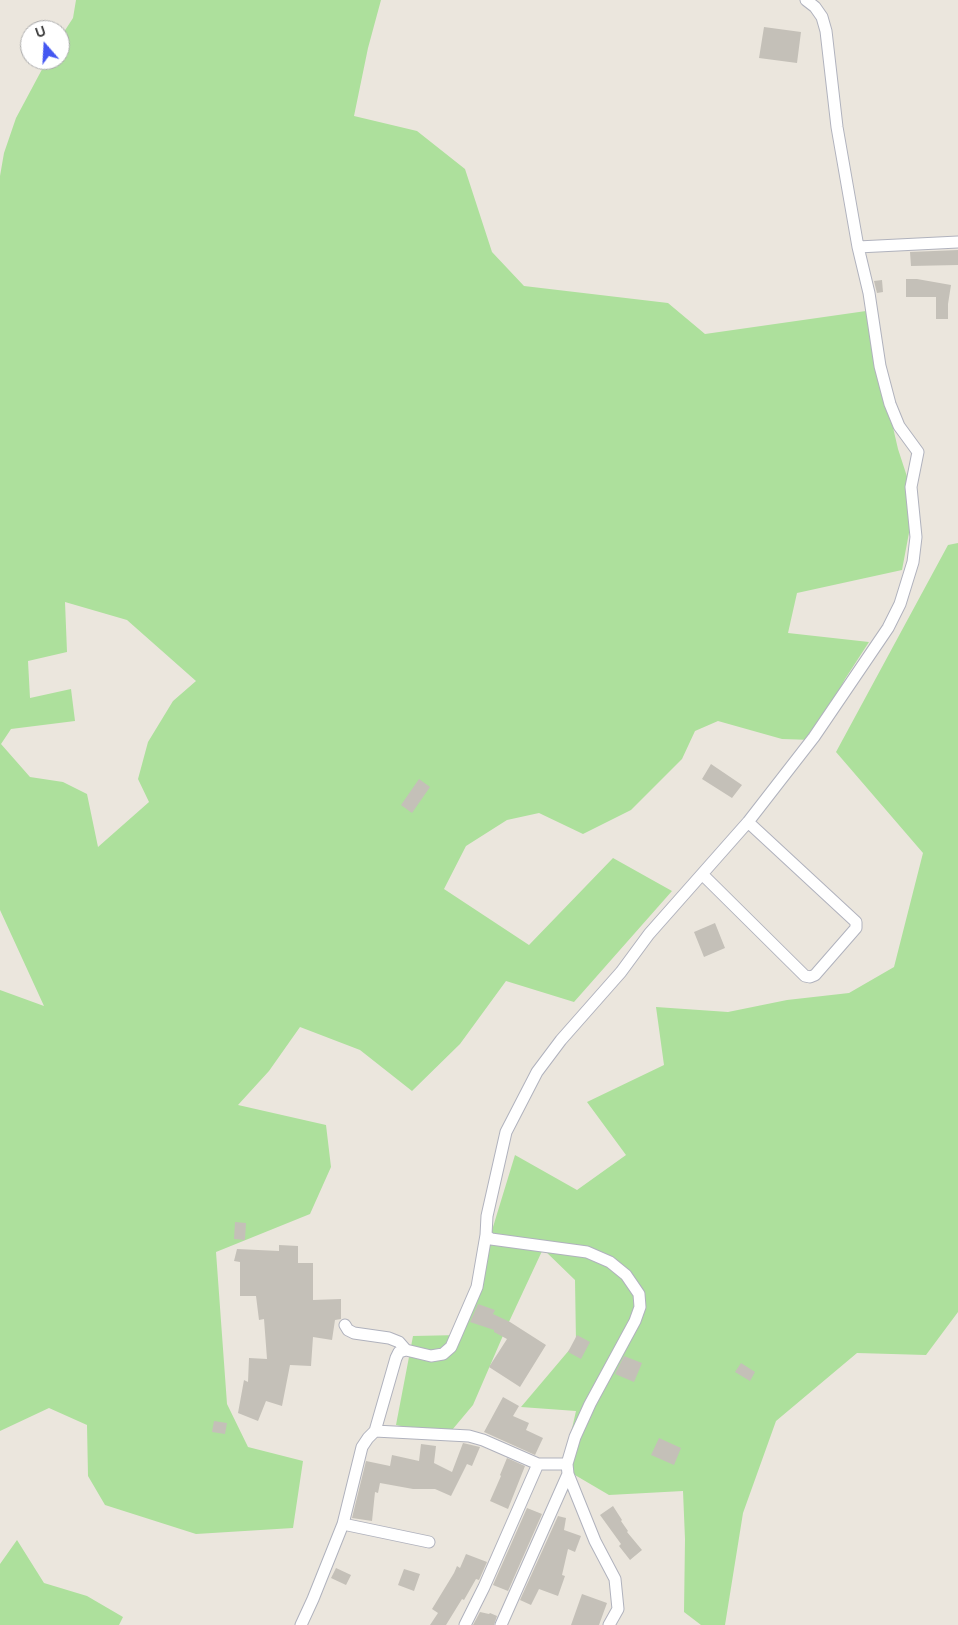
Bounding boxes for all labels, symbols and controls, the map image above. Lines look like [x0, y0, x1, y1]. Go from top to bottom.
north arrow [20, 20, 70, 70]
text: U [32, 21, 48, 42]

